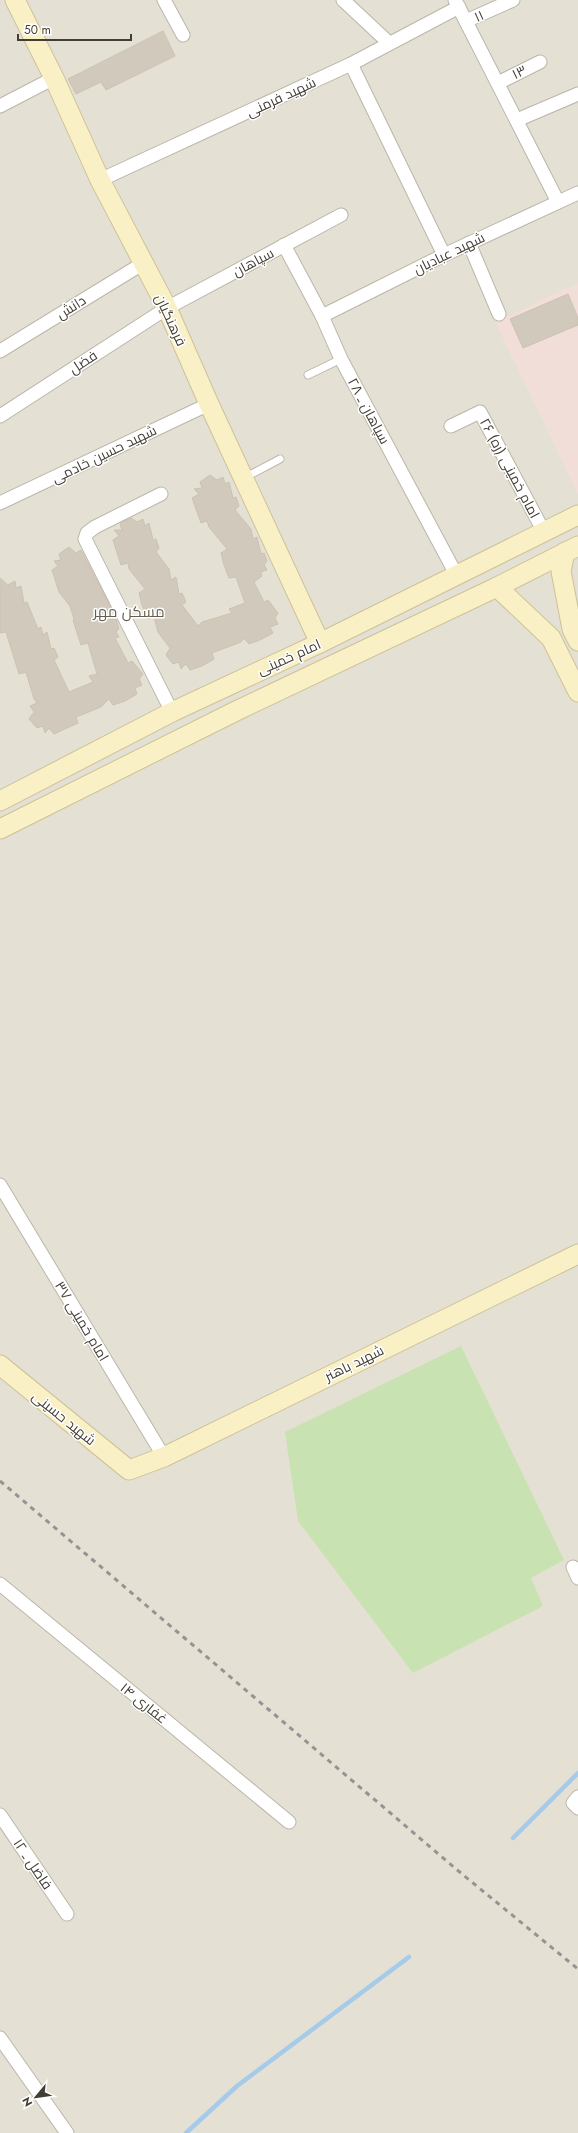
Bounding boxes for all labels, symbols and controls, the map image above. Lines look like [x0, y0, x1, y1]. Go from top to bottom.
street label: ۱۱ [471, 5, 487, 27]
scale bar [18, 16, 131, 42]
text: 50 m [24, 21, 51, 39]
street label: ۱۳ [508, 60, 530, 84]
street label: شهید فرمنی [243, 72, 319, 122]
street label: شهید عبادیان [410, 227, 488, 279]
street label: سپاهان [229, 243, 277, 281]
street label: دانش [52, 290, 90, 324]
street label: فرهنگیان [150, 291, 192, 349]
street label: فضل [65, 345, 101, 379]
street label: سپاهان ـ ۲۸ [343, 374, 395, 448]
street label: امام خمینی (ره) ۲۶ [475, 414, 545, 522]
street label: شهید حسین خادمی [48, 420, 160, 488]
district label: مسکن مهر [92, 601, 165, 623]
street label: امام خمینی [254, 634, 324, 680]
street label: امام خمینی ۳۷ [50, 1277, 114, 1365]
street label: شهید باهنر [320, 1340, 387, 1386]
street label: شهید حسینی [28, 1386, 100, 1450]
street label: غفاری ۱۴ [116, 1678, 172, 1728]
street label: فاضل ـ ۱۲ [9, 1835, 57, 1893]
north arrow [16, 2077, 56, 2117]
text: N [18, 2094, 36, 2110]

